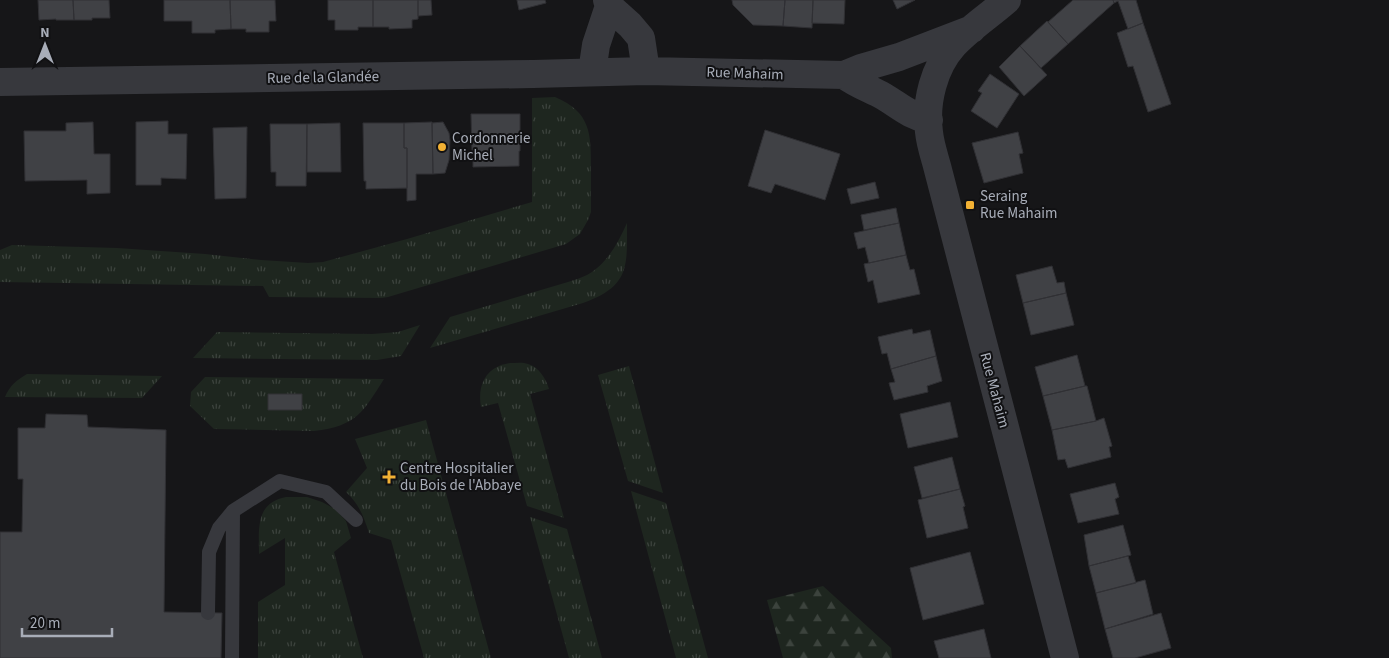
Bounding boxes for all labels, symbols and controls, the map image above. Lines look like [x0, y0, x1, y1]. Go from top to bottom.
north arrow [20, 20, 70, 70]
text: N [40, 23, 50, 43]
street label: Rue Mahaim [706, 62, 784, 85]
street label: Rue de la Glandée [267, 66, 379, 89]
place label: Cordonnerie Michel [452, 128, 530, 166]
marker: Cordonnerie Michel [436, 141, 448, 153]
place label: Seraing Rue Mahaim [980, 186, 1057, 224]
marker: Seraing Rue Mahaim [964, 199, 976, 211]
street label: Rue Mahaim [974, 350, 1015, 430]
place label: Centre Hospitalier du Bois de l'Abbaye [400, 458, 521, 496]
marker: Centre Hospitalier du Bois de l'Abbaye [382, 470, 396, 484]
scale bar [22, 606, 112, 638]
text: 20 m [30, 613, 60, 634]

